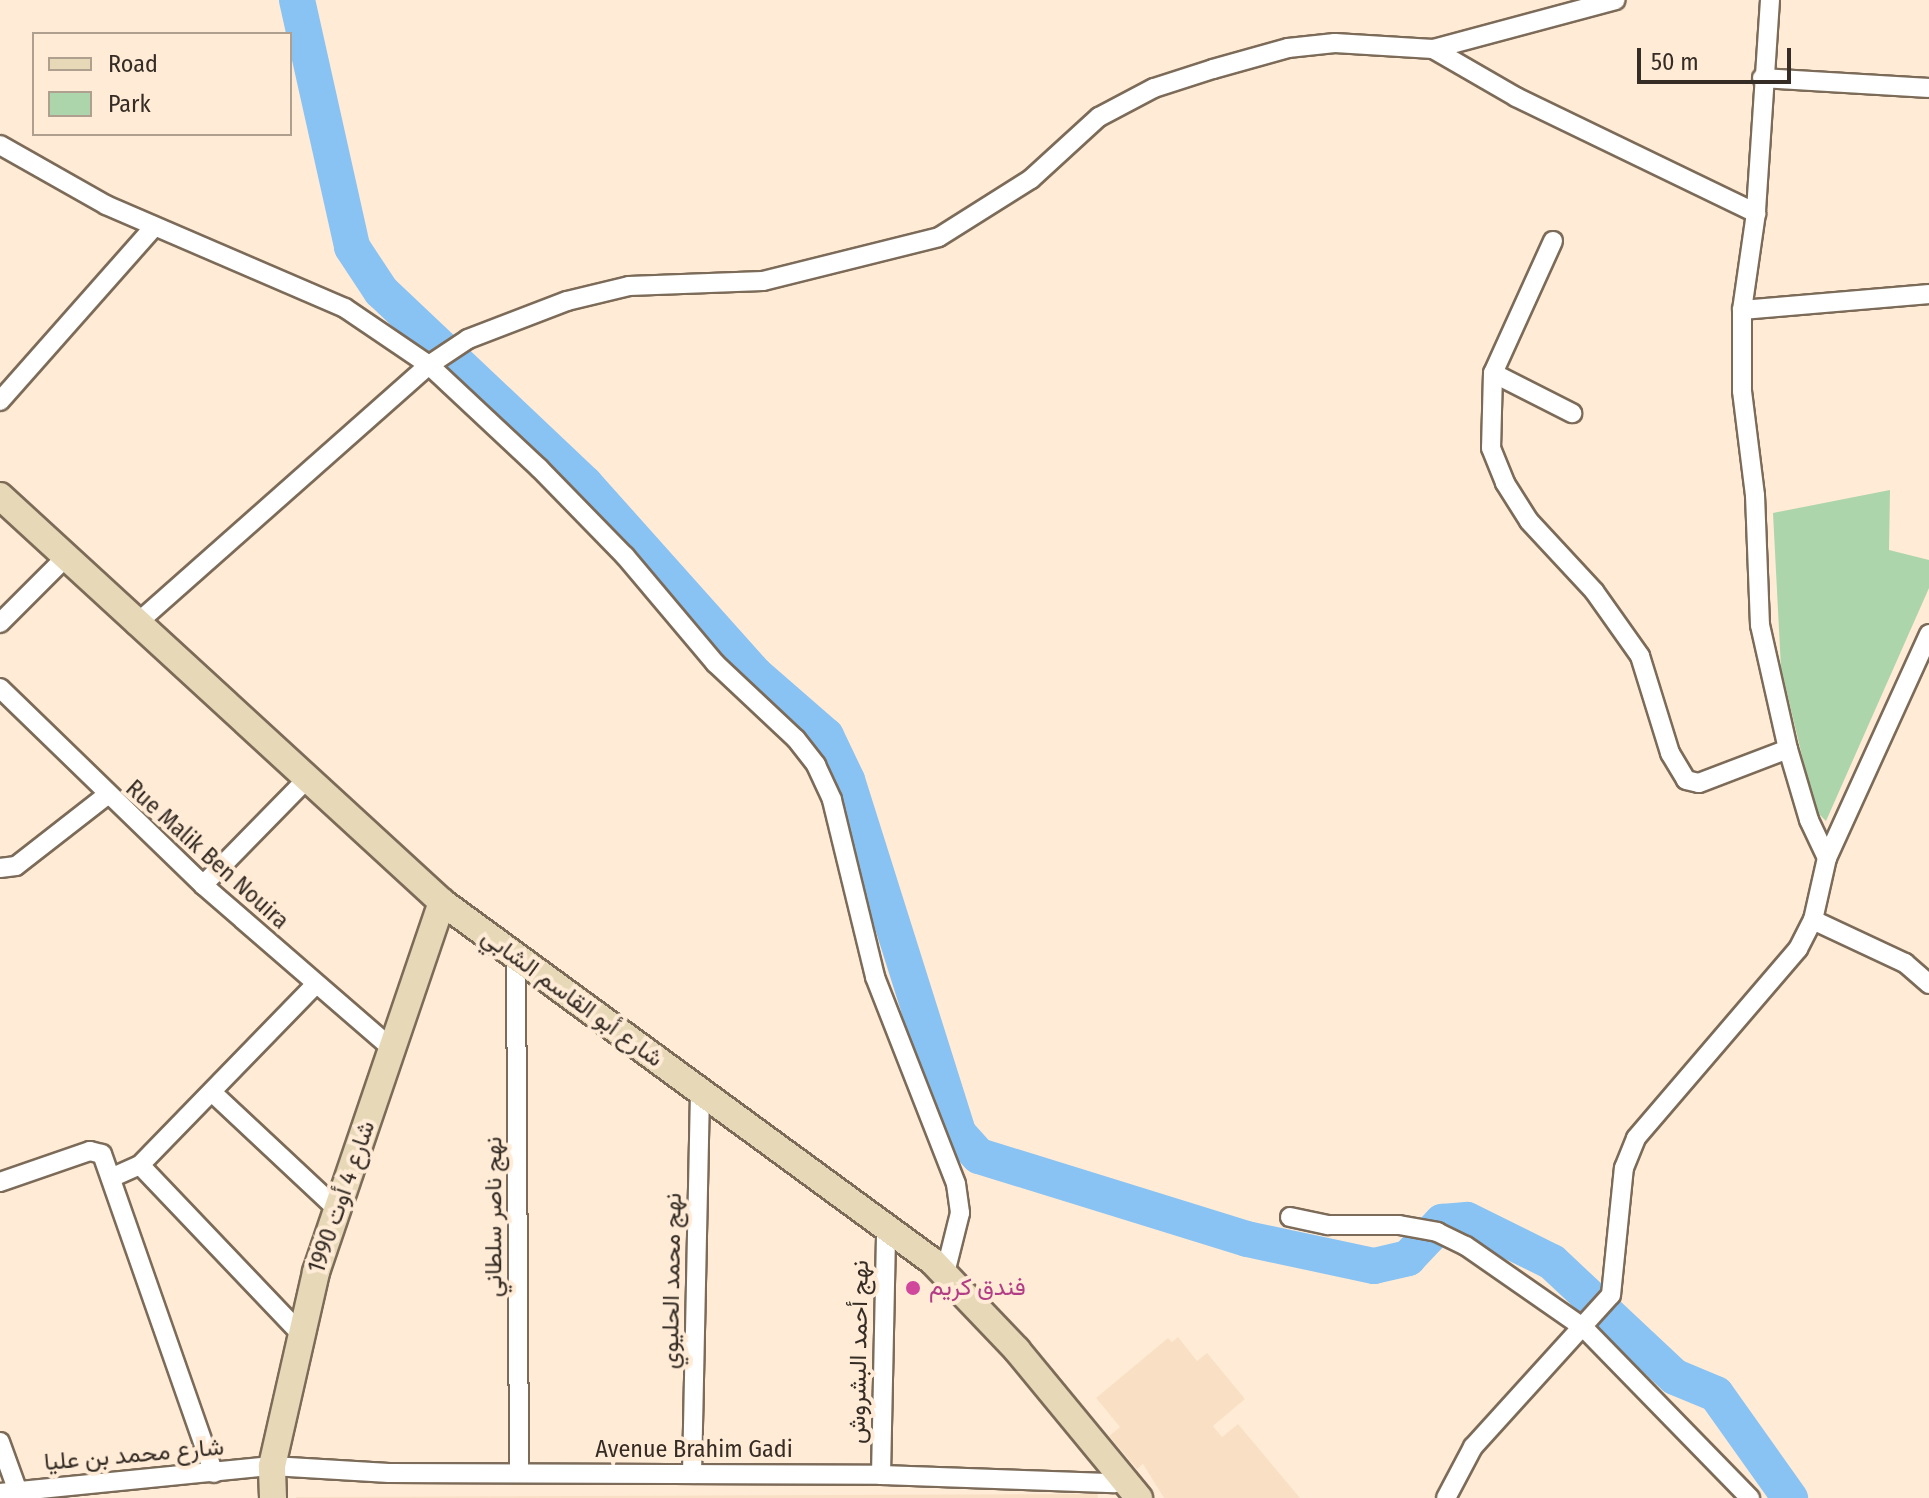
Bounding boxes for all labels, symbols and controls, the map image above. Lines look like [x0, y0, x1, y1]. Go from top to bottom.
legend [32, 32, 292, 136]
scale bar [1641, 32, 1795, 82]
text: 50 m [1651, 48, 1699, 76]
text: Road [108, 50, 158, 78]
text: Park [108, 90, 151, 118]
street label: Rue Malik Ben Nouira [120, 774, 294, 936]
street label: شارع أبو القاسم الشابي [476, 923, 668, 1073]
street label: شارع 4 أوت 1990 [302, 1117, 382, 1277]
street label: نهج ناصر سلطاني [480, 1137, 508, 1297]
street label: نهج محمد الحليوي [656, 1193, 688, 1369]
street label: نهج أحمد البشروش [843, 1260, 875, 1444]
place label: فندق كريم [929, 1274, 1026, 1302]
marker: فندق كريم [904, 1279, 922, 1297]
street label: شارع محمد بن عليا [43, 1433, 225, 1477]
street label: Avenue Brahim Gadi [595, 1436, 793, 1464]

